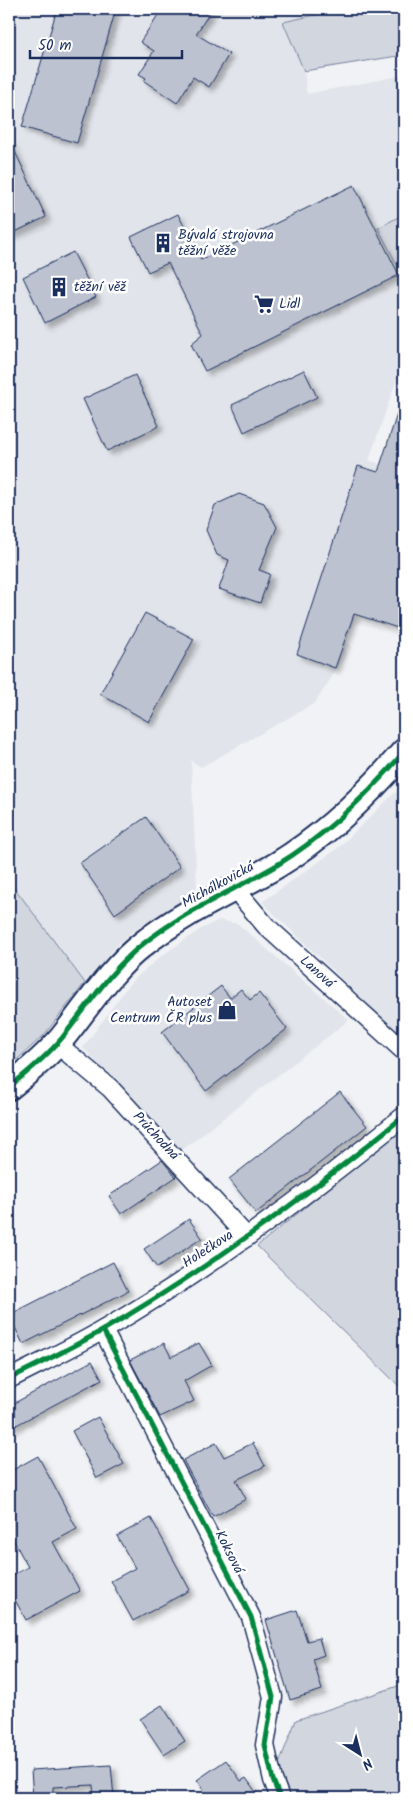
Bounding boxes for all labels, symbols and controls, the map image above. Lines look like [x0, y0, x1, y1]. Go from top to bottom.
scale bar [30, 28, 182, 60]
text: 50 m [38, 34, 72, 58]
place label: Bývalá strojovna těžní věže [178, 224, 274, 262]
building icon: Bývalá strojovna těžní věže [152, 232, 174, 254]
building icon: těžní věž [48, 276, 70, 298]
place label: těžní věž [74, 276, 127, 298]
supermarket icon: Lidl [253, 293, 275, 315]
place label: Lidl [279, 293, 301, 315]
street label: Michálkovická [178, 855, 259, 914]
street label: Lanová [295, 950, 340, 995]
place label: Autoset Centrum ČR plus [110, 991, 213, 1029]
shop icon: Autoset Centrum ČR plus [216, 999, 238, 1021]
street label: Průchodná [127, 1107, 185, 1166]
street label: Holečkova [178, 1224, 238, 1274]
street label: Koksová [209, 1527, 250, 1579]
north arrow [336, 1730, 386, 1780]
text: N [357, 1752, 377, 1775]

